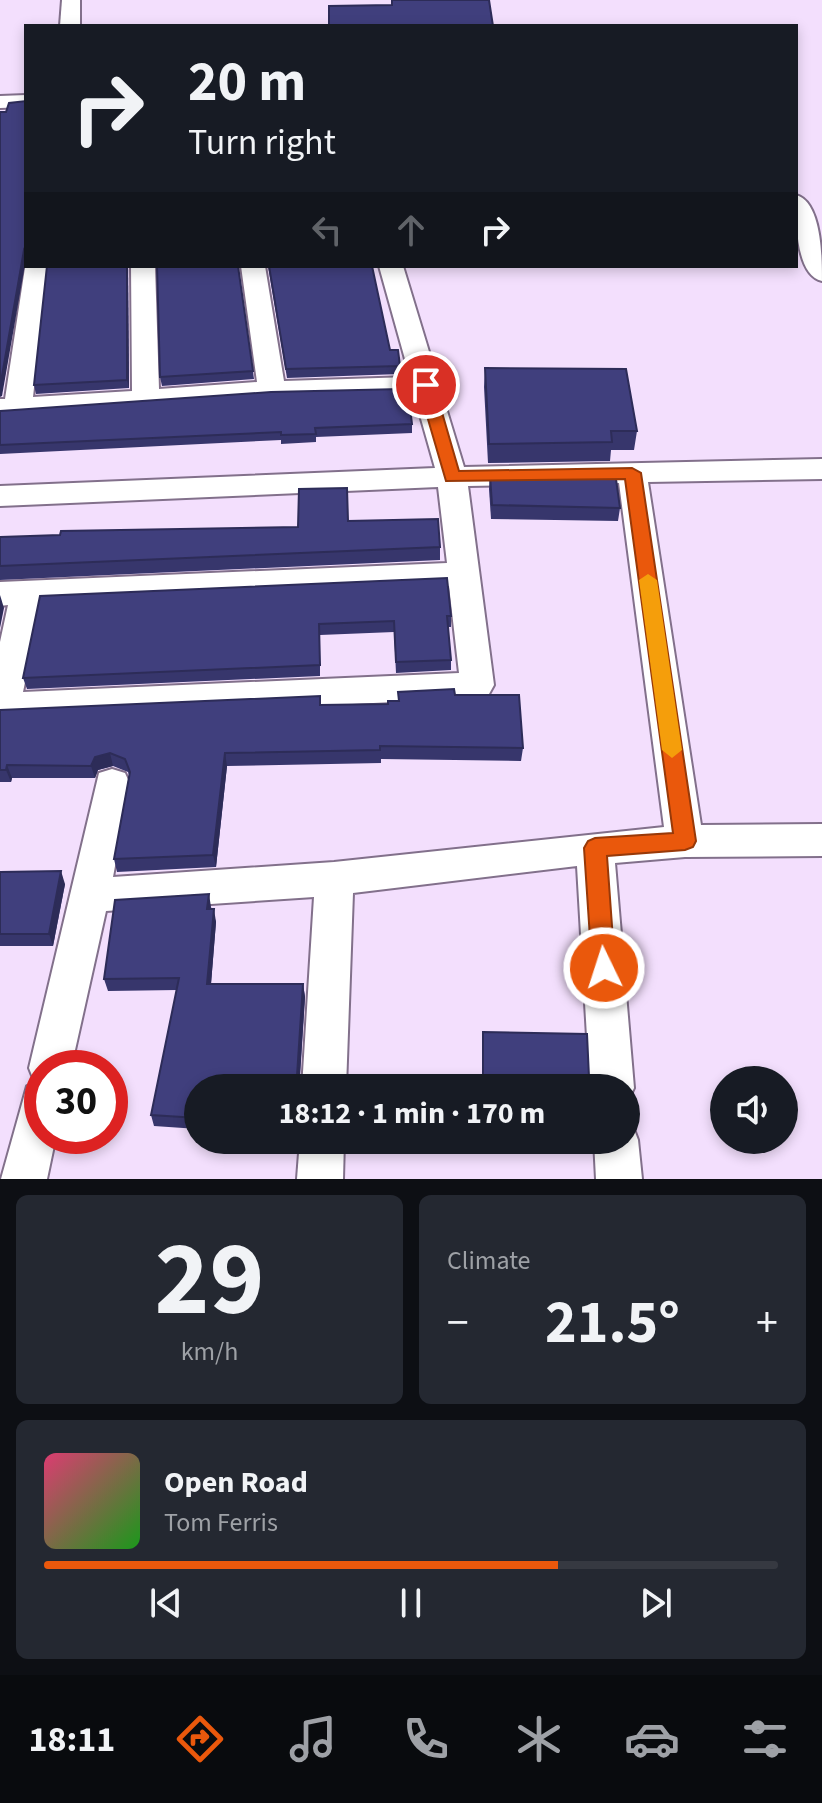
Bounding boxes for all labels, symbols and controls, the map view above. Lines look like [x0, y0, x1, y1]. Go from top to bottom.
text: 20 m [188, 43, 306, 122]
icon: right [56, 56, 160, 160]
text: Turn right [188, 117, 336, 168]
icon: left [305, 208, 349, 252]
icon: ahead [389, 208, 433, 252]
icon: right [473, 208, 517, 252]
pin [392, 351, 460, 419]
icon: arrive [404, 363, 448, 407]
position arrow [562, 926, 646, 1010]
speed limit sign: 30 [24, 1050, 128, 1154]
map controls [710, 1066, 798, 1154]
button: sound [710, 1066, 798, 1154]
text: 18:12 · 1 min · 170 m [279, 1092, 545, 1135]
text: 29 [155, 1207, 264, 1355]
text: Climate [447, 1242, 531, 1279]
text: 21.5° [545, 1281, 680, 1366]
text: − [447, 1292, 469, 1355]
text: + [756, 1292, 778, 1355]
text: km/h [181, 1333, 238, 1370]
text: Open Road [164, 1461, 308, 1504]
text: Tom Ferris [164, 1504, 278, 1541]
icon: previous [144, 1581, 188, 1625]
icon: pause [389, 1581, 433, 1625]
icon: next [634, 1581, 678, 1625]
icon: directions [172, 1711, 228, 1767]
icon: music [285, 1711, 341, 1767]
icon: phone [398, 1711, 454, 1767]
icon: climate [511, 1711, 567, 1767]
icon: car [624, 1711, 680, 1767]
icon: filters [737, 1711, 793, 1767]
text: 18:11 [29, 1714, 115, 1765]

